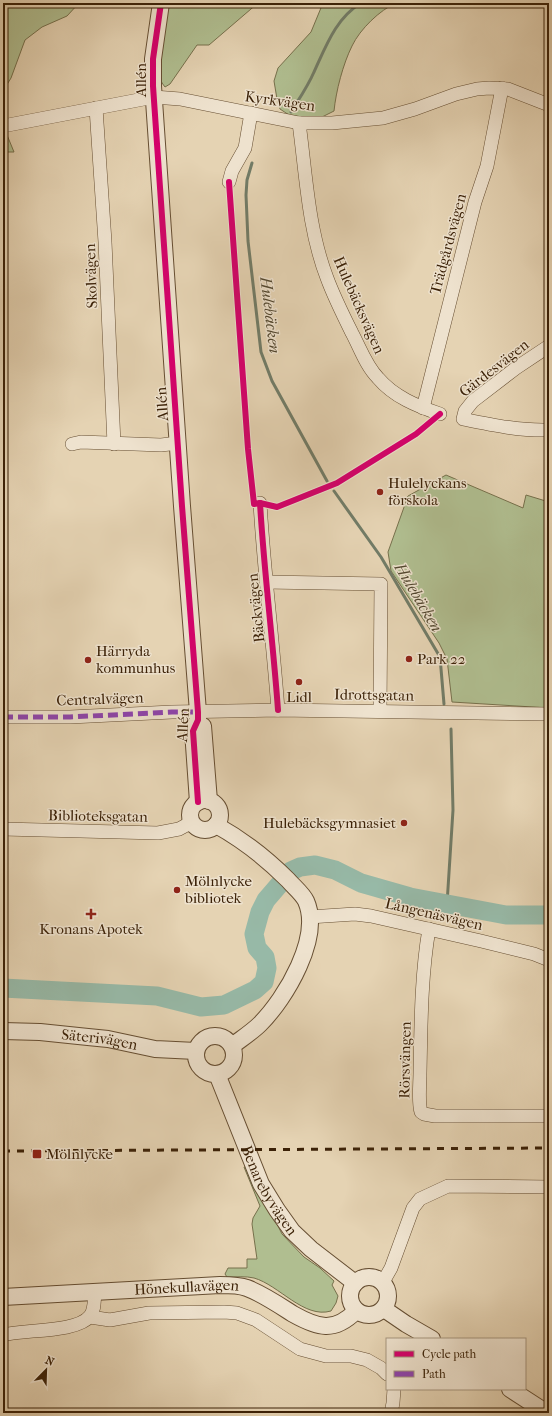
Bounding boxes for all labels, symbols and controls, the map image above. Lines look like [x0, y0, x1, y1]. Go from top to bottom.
street label: Allén [132, 63, 150, 98]
street label: Kyrkvägen [244, 87, 317, 115]
street label: Trädgårdsvägen [426, 191, 470, 296]
street label: Skolvägen [81, 243, 101, 309]
street label: Hulebäcksvägen [329, 254, 389, 357]
water label: Hulebäcken [256, 275, 285, 354]
street label: Gärdesvägen [456, 335, 533, 401]
street label: Allén [152, 386, 172, 423]
place label: Hulelyckans förskola [388, 474, 467, 509]
marker: Hulelyckans förskola [375, 487, 385, 497]
water label: Hulebäcken [390, 559, 447, 635]
street label: Bäckvägen [243, 572, 269, 643]
place label: Härryda kommunhus [96, 642, 176, 677]
place label: Park 22 [417, 650, 466, 668]
marker: Park 22 [404, 654, 414, 664]
marker: Härryda kommunhus [83, 655, 93, 665]
marker: Lidl [294, 677, 304, 687]
street label: Idrottsgatan [334, 685, 414, 705]
street label: Centralvägen [56, 688, 144, 710]
place label: Lidl [286, 688, 312, 706]
street label: Allén [173, 707, 193, 743]
street label: Biblioteksgatan [48, 806, 148, 826]
place label: Hulebäcksgymnasiet [263, 814, 397, 832]
marker: Hulebäcksgymnasiet [399, 818, 409, 828]
place label: Mölnlycke bibliotek [184, 872, 253, 907]
marker: Mölnlycke bibliotek [172, 885, 182, 895]
street label: Långenäsvägen [383, 894, 485, 934]
marker: Kronans Apotek [86, 909, 96, 919]
place label: Kronans Apotek [39, 920, 143, 938]
street label: Rörsvängen [395, 1021, 415, 1099]
street label: Säterivägen [61, 1025, 139, 1054]
street label: Benarebyvägen [238, 1143, 301, 1239]
place label: Mölnlycke [46, 1145, 114, 1163]
marker: Mölnlycke [31, 1148, 43, 1160]
street label: Hönekullavägen [134, 1276, 240, 1299]
legend [386, 1338, 526, 1390]
text: Cycle path [422, 1347, 477, 1361]
north arrow [26, 1350, 66, 1390]
text: N [43, 1354, 57, 1369]
text: Path [422, 1367, 446, 1381]

